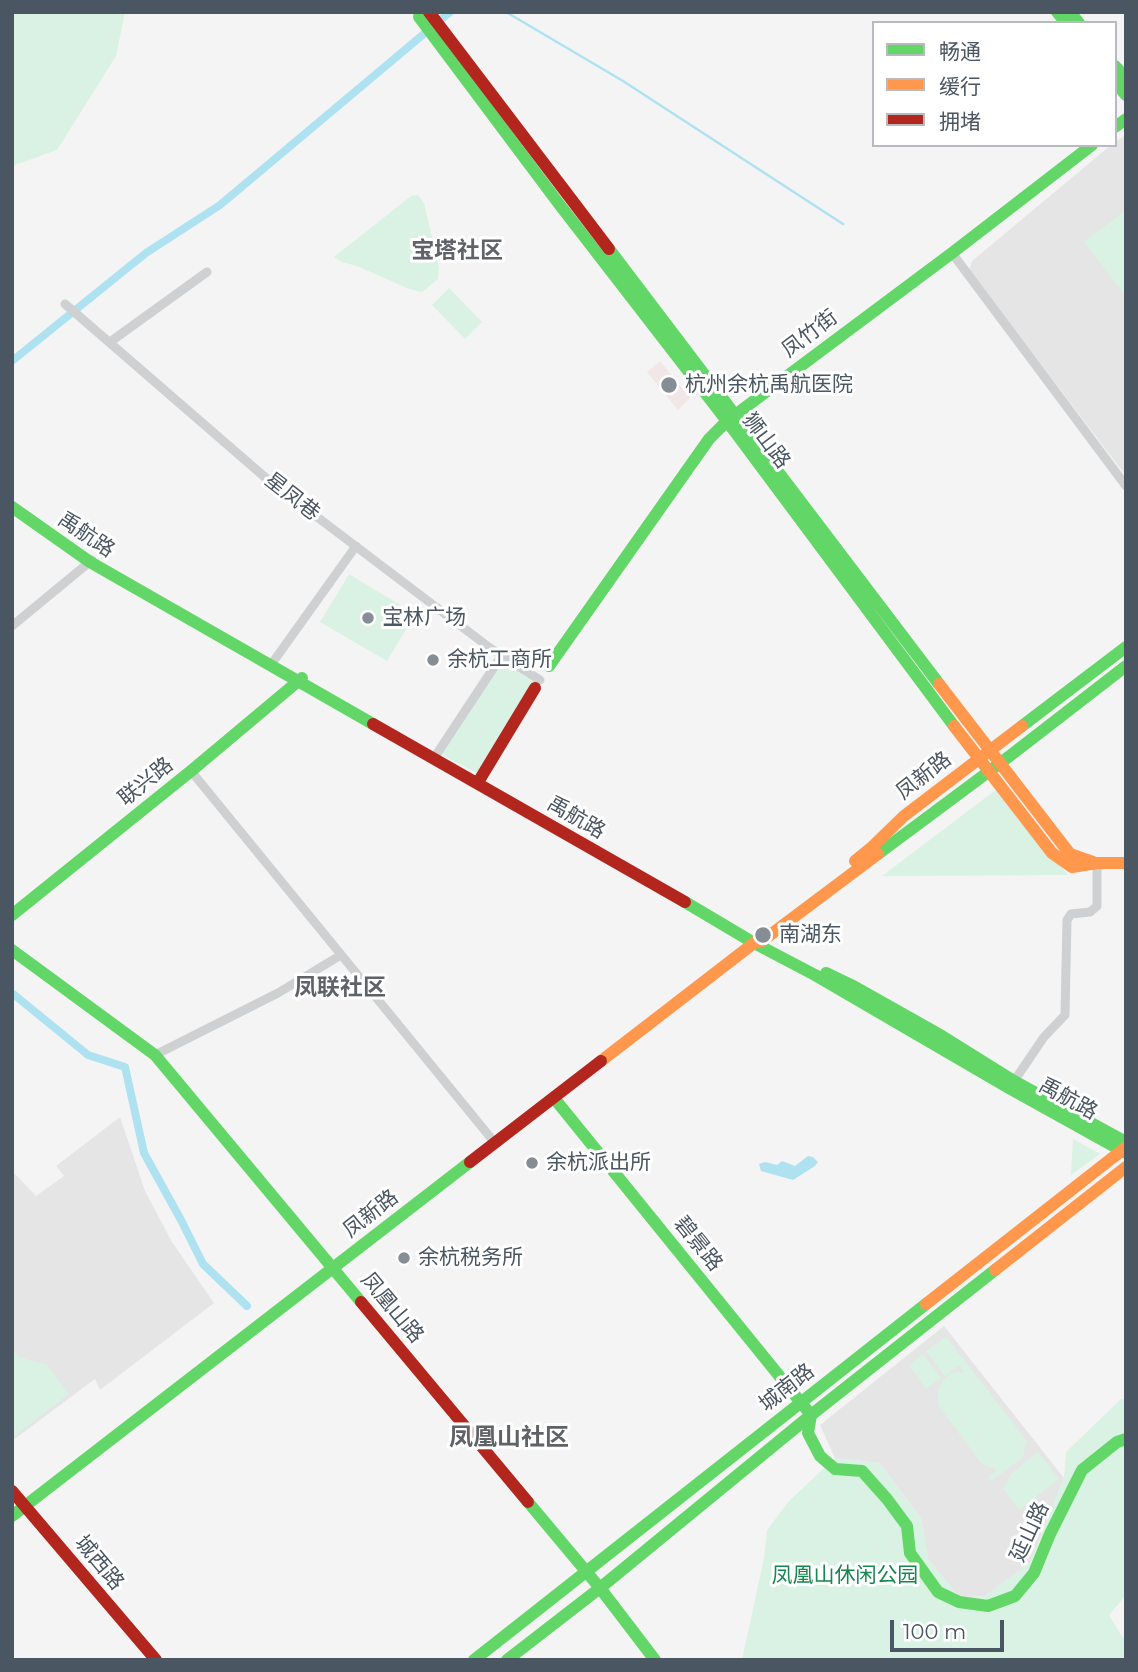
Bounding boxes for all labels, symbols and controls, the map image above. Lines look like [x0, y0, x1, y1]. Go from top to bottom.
legend [872, 21, 1117, 147]
text: 畅通 [939, 39, 981, 64]
text: 缓行 [939, 74, 981, 99]
text: 拥堵 [939, 109, 981, 134]
district label: 宝塔社区 [411, 237, 503, 265]
street label: 凤竹街 [777, 305, 843, 363]
place label: 杭州余杭禹航医院 [685, 372, 853, 398]
marker: 杭州余杭禹航医院 [659, 375, 679, 395]
street label: 狮山路 [737, 408, 795, 474]
street label: 星凤巷 [259, 468, 325, 526]
street label: 禹航路 [53, 507, 119, 563]
place label: 宝林广场 [382, 605, 466, 631]
marker: 宝林广场 [360, 610, 376, 626]
place label: 余杭工商所 [447, 647, 552, 673]
marker: 余杭工商所 [425, 652, 441, 668]
street label: 凤新路 [891, 747, 957, 805]
street label: 联兴路 [114, 752, 178, 812]
street label: 禹航路 [542, 791, 610, 845]
place label: 南湖东 [779, 922, 842, 948]
marker: 南湖东 [753, 925, 773, 945]
district label: 凤联社区 [294, 974, 386, 1002]
street label: 禹航路 [1034, 1073, 1102, 1125]
place label: 余杭派出所 [546, 1150, 651, 1176]
marker: 余杭派出所 [524, 1155, 540, 1171]
street label: 凤新路 [338, 1185, 404, 1243]
street label: 碧景路 [668, 1212, 728, 1276]
place label: 余杭税务所 [418, 1245, 523, 1271]
marker: 余杭税务所 [396, 1250, 412, 1266]
street label: 凤凰山路 [355, 1268, 429, 1348]
street label: 城南路 [754, 1359, 820, 1417]
district label: 凤凰山社区 [449, 1424, 569, 1452]
street label: 延山路 [1005, 1498, 1055, 1566]
street label: 城西路 [69, 1531, 129, 1595]
park label: 凤凰山休闲公园 [772, 1563, 918, 1589]
scale bar [893, 1606, 1007, 1650]
text: 100 m [903, 1619, 966, 1644]

